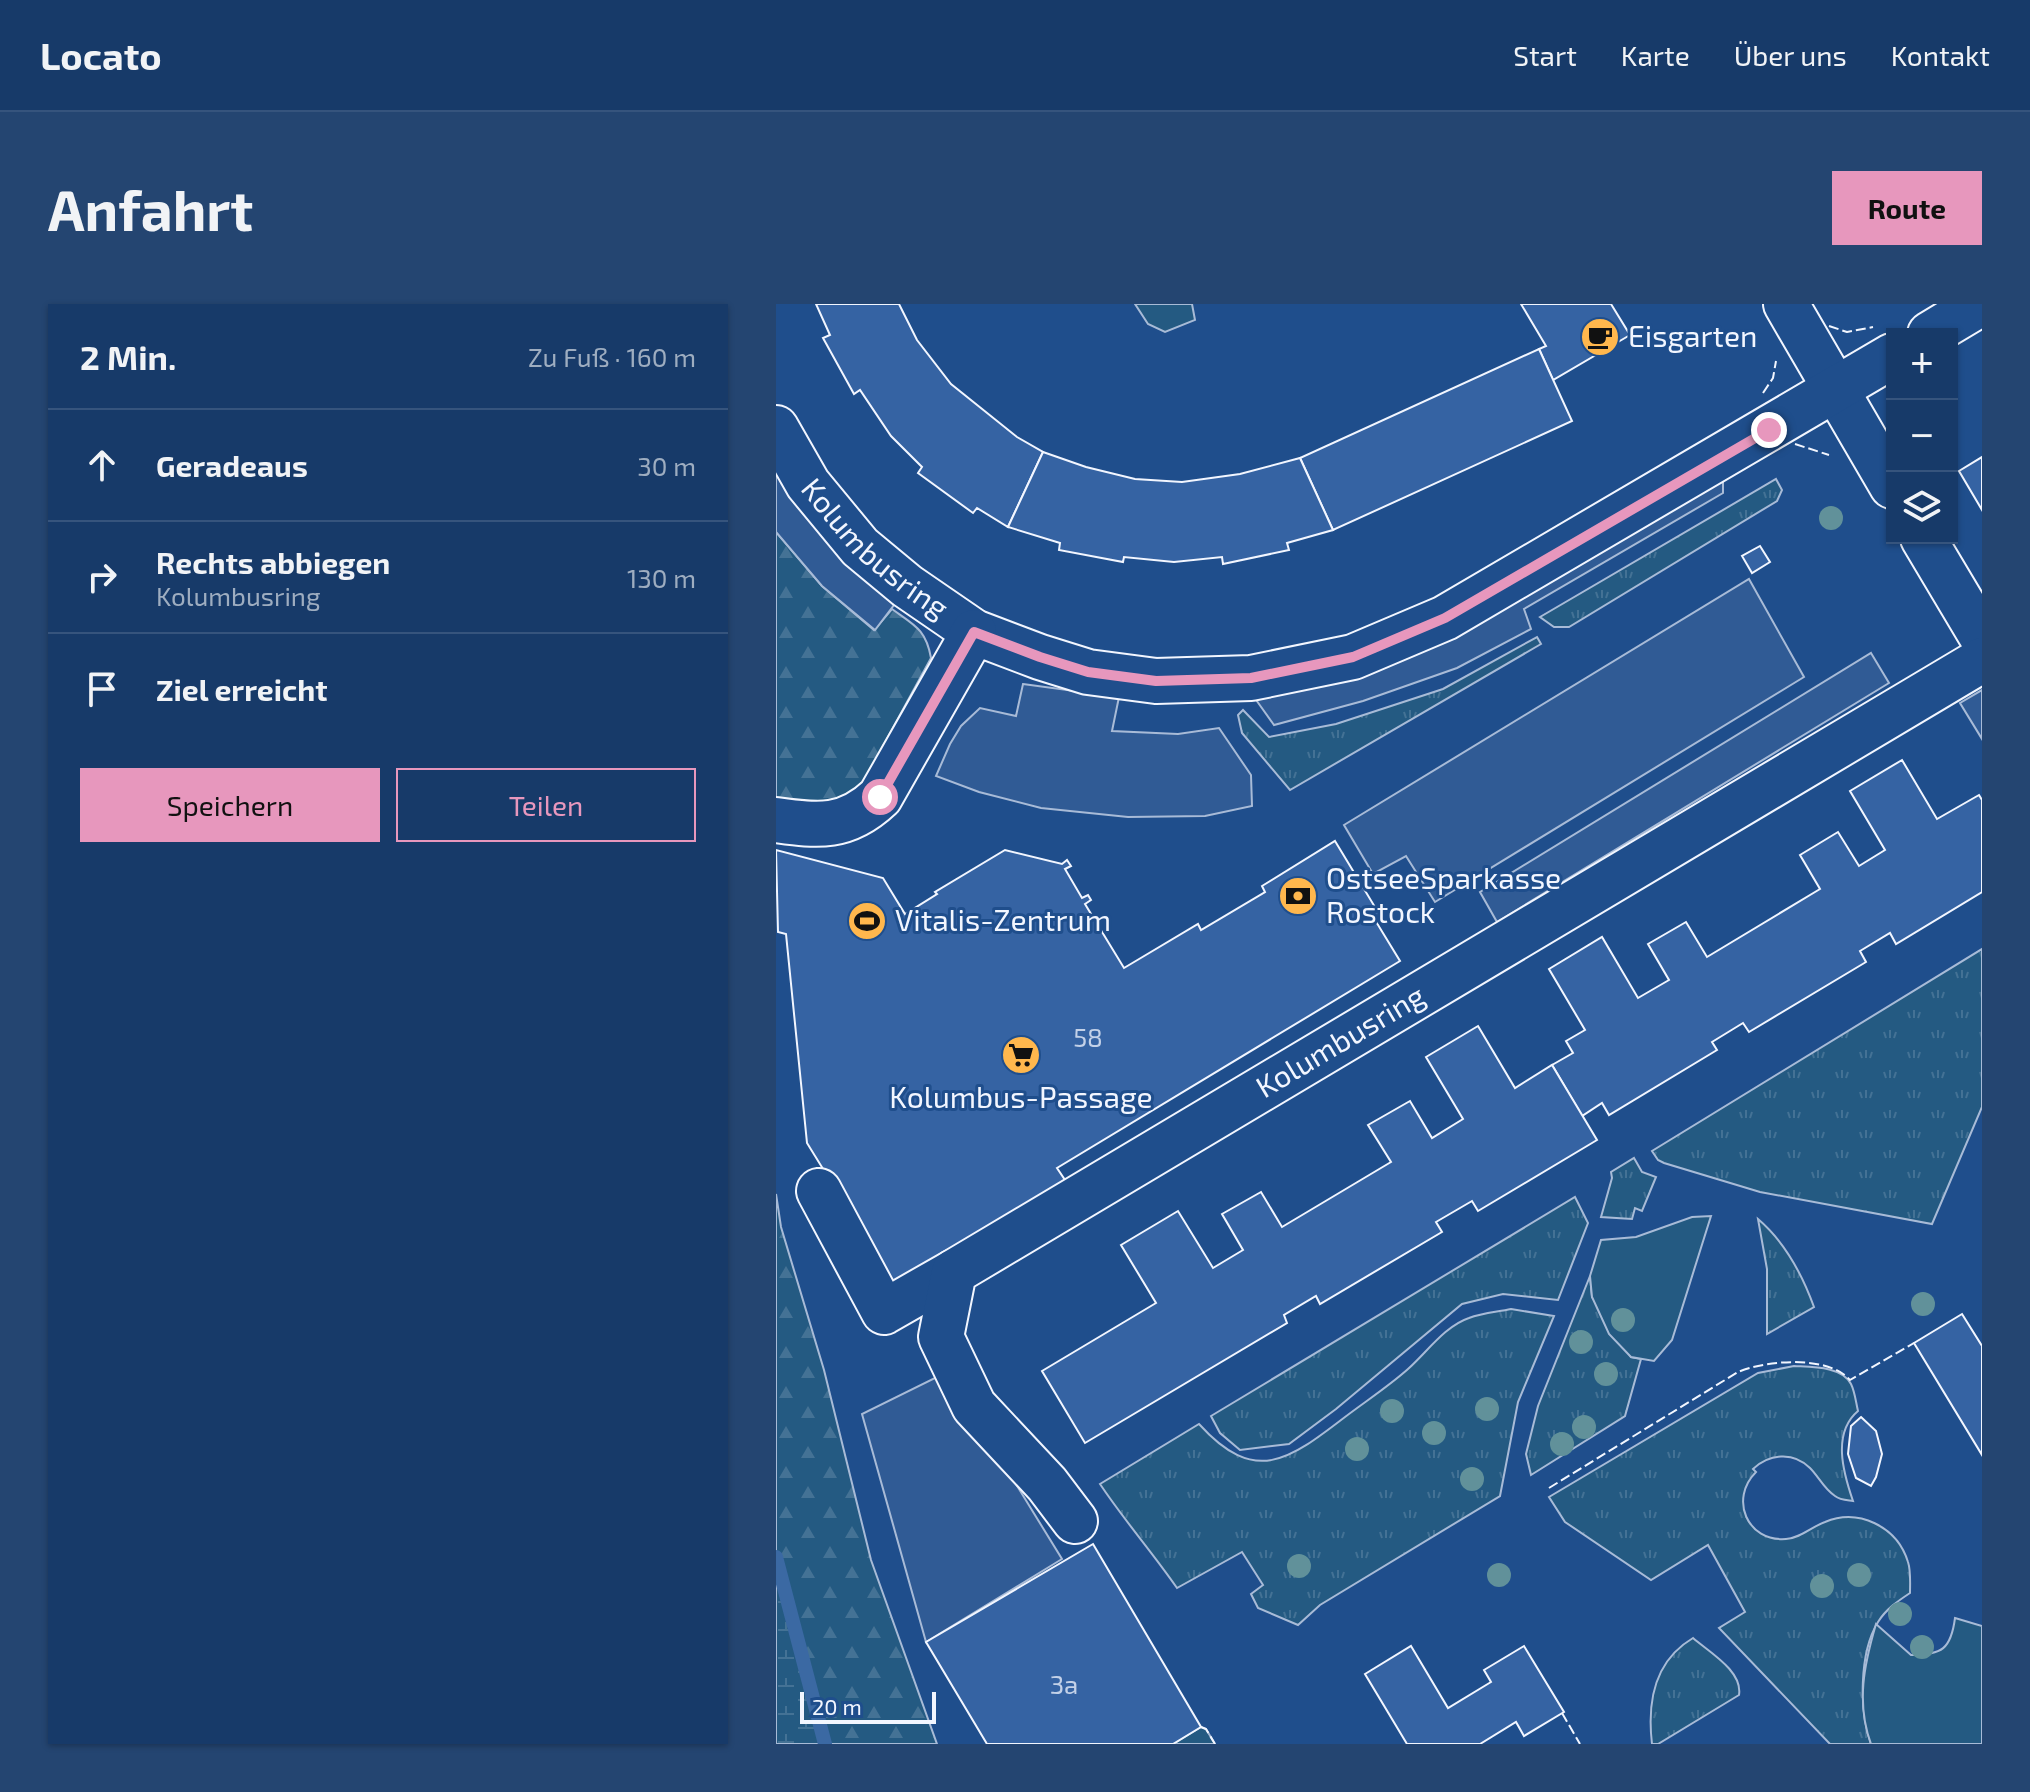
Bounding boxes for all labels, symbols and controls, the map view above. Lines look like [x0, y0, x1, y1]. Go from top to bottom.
text: Locato [40, 32, 162, 78]
text: Start [1513, 38, 1577, 72]
text: Karte [1621, 38, 1690, 72]
text: Über uns [1734, 38, 1847, 72]
text: Kontakt [1891, 38, 1990, 72]
button: Route [1832, 171, 1982, 245]
text: Anfahrt [48, 175, 253, 242]
cafe icon: Eisgarten [1579, 316, 1621, 358]
place label: Eisgarten [1628, 317, 1758, 353]
map controls [1886, 328, 1958, 544]
button: + [1886, 328, 1958, 400]
text: 2 Min. [80, 336, 176, 377]
text: Zu Fuß · 160 m [528, 341, 696, 372]
button: − [1886, 400, 1958, 472]
route end [1751, 412, 1787, 448]
icon: ahead [80, 443, 124, 487]
text: Geradeaus [156, 447, 308, 483]
text: 30 m [637, 450, 696, 481]
street label: Kolumbusring [795, 470, 956, 625]
button: layers [1886, 472, 1958, 544]
text: Rechts abbiegen [156, 544, 390, 580]
icon: right [80, 555, 124, 599]
text: 130 m [627, 562, 696, 593]
text: Kolumbusring [156, 580, 320, 611]
icon: arrive [80, 667, 124, 711]
text: Ziel erreicht [156, 671, 328, 707]
button: Speichern [80, 768, 380, 842]
button: Teilen [396, 768, 696, 842]
route start [862, 779, 898, 815]
place label: OstseeSparkasse Rostock [1326, 859, 1561, 929]
bank icon: OstseeSparkasse Rostock [1277, 875, 1319, 917]
sports icon: Vitalis-Zentrum [846, 900, 888, 942]
place label: Vitalis-Zentrum [895, 901, 1111, 937]
street label: Kolumbusring [1249, 976, 1431, 1104]
house number: 58 [1073, 1021, 1103, 1052]
supermarket icon: Kolumbus-Passage [1000, 1034, 1042, 1076]
place label: Kolumbus-Passage [889, 1078, 1153, 1114]
house number: 3a [1050, 1668, 1078, 1699]
scale bar [800, 1688, 936, 1724]
text: 20 m [812, 1693, 862, 1719]

